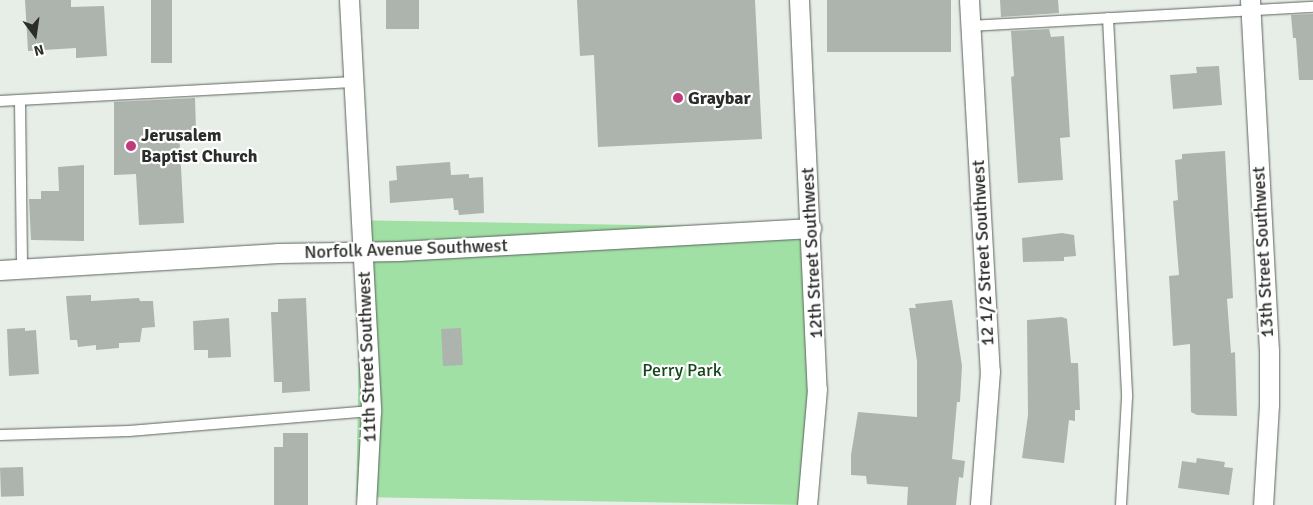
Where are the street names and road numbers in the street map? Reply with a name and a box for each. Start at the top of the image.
street label: 12 1/2 Street Southwest [967,159,999,347]
street label: 13th Street Southwest [1248,166,1278,338]
street label: 12th Street Southwest [797,167,827,339]
street label: Norfolk Avenue Southwest [304,235,508,263]
street label: 11th Street Southwest [353,271,381,443]

